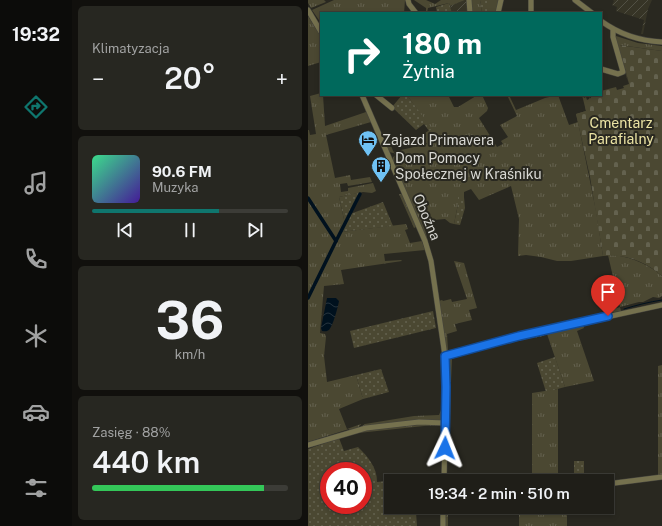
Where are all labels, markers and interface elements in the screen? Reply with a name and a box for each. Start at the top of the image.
text: 19:32 [12,24,60,45]
text: 180 m [402,27,482,60]
icon: right [336,28,388,80]
text: Klimatyzacja [92,41,169,56]
text: 20° [164,60,216,96]
text: Żytnia [402,61,455,82]
text: − [92,66,104,92]
text: + [276,66,288,92]
icon: directions [22,93,50,121]
park label: Cmentarz Parafialny [588,115,654,147]
hotel icon: Zajazd Primavera [357,129,379,157]
place label: Zajazd Primavera [382,132,494,148]
place label: Dom Pomocy Społecznej w Kraśniku [395,150,542,182]
building icon: Dom Pomocy Społecznej w Kraśniku [370,155,392,183]
text: 90.6 FM [152,163,212,180]
icon: music [22,169,50,197]
text: Muzyka [152,180,198,195]
street label: Oboźna [410,191,444,243]
icon: previous [114,219,136,241]
icon: pause [179,219,201,241]
icon: next [244,219,266,241]
icon: phone [22,245,50,273]
pin [591,275,625,316]
icon: arrive [597,281,619,303]
text: 36 [156,290,224,351]
icon: climate [22,322,50,350]
text: km/h [175,347,205,362]
icon: car [22,398,50,426]
text: Zasięg · 88% [92,425,170,440]
position arrow [424,427,466,469]
text: 440 km [92,444,200,480]
speed limit sign: 40 [320,462,372,514]
icon: filters [22,474,50,502]
text: 19:34 · 2 min · 510 m [428,485,570,502]

